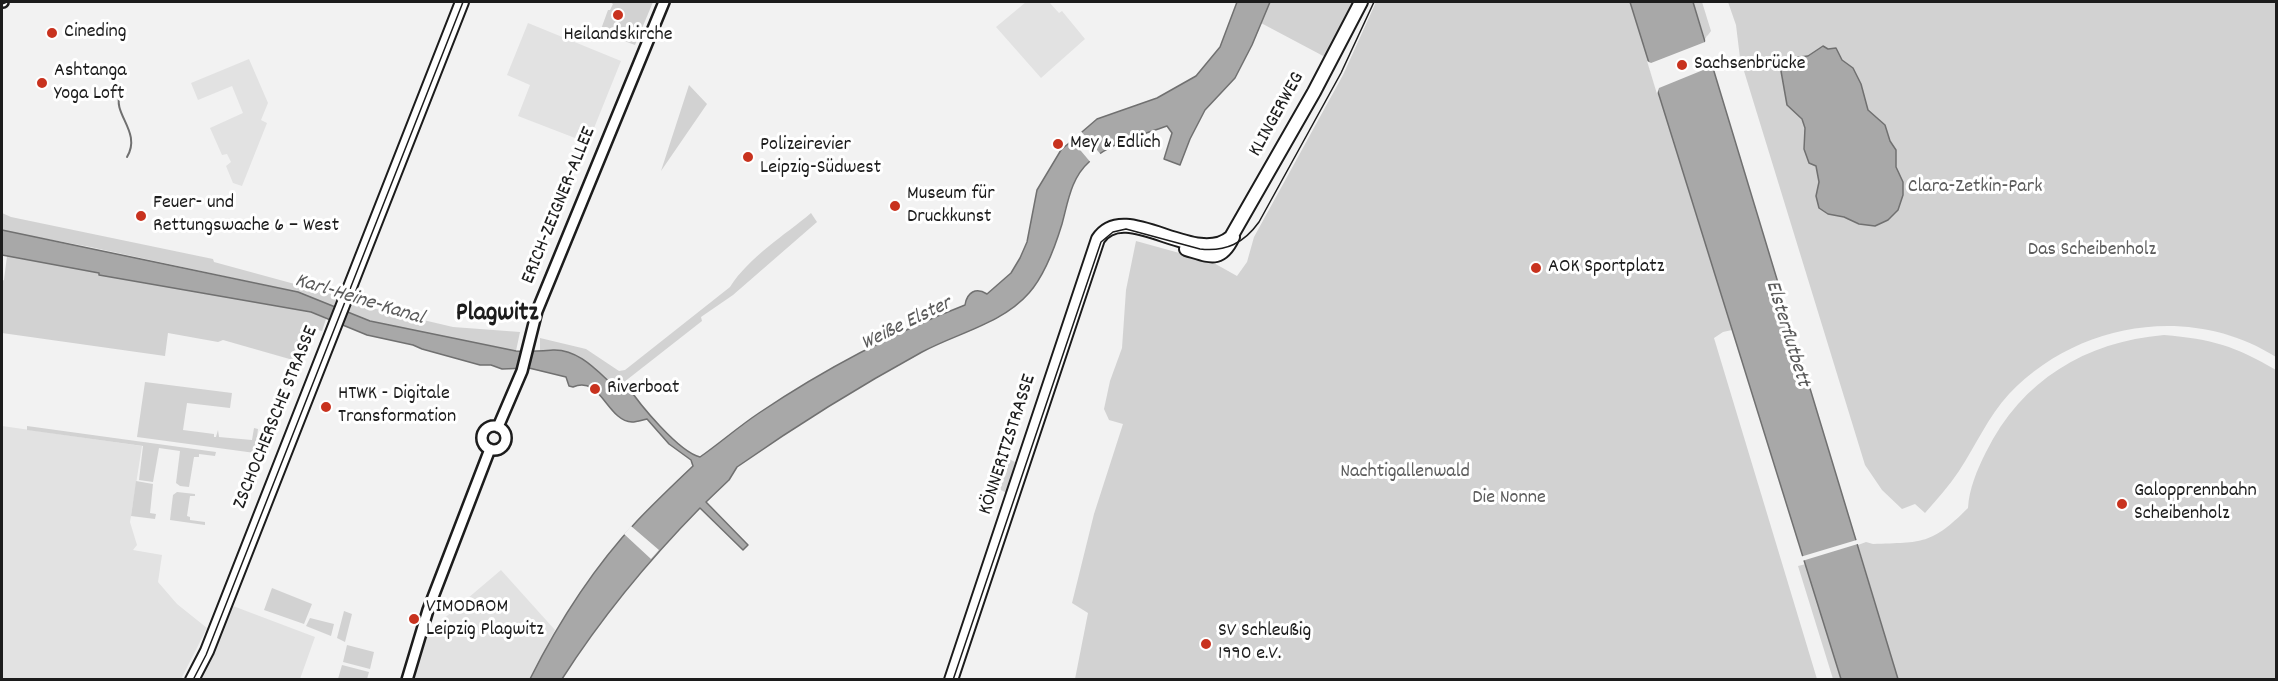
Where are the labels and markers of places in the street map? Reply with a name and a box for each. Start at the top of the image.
marker: Heilandskirche [611,8,625,22]
place label: Cineding [64,21,127,45]
place label: Heilandskirche [563,24,673,48]
marker: Cineding [45,26,59,40]
place label: Sachsenbrücke [1694,53,1806,77]
marker: Sachsenbrücke [1675,58,1689,72]
place label: Ashtanga Yoga Loft [54,60,127,107]
marker: Ashtanga Yoga Loft [35,76,49,90]
place label: Mey & Edlich [1070,132,1161,156]
place label: Polizeirevier Leipzig-Südwest [760,134,881,181]
marker: Mey & Edlich [1051,137,1065,151]
marker: Polizeirevier Leipzig-Südwest [741,150,755,164]
place label: Museum für Druckkunst [907,183,995,230]
place label: Feuer- und Rettungswache 6 – West [153,192,339,239]
marker: Museum für Druckkunst [888,199,902,213]
marker: Feuer- und Rettungswache 6 – West [134,209,148,223]
place label: AOK Sportplatz [1548,256,1664,280]
marker: AOK Sportplatz [1529,261,1543,275]
place label: Riverboat [607,377,679,401]
marker: Riverboat [588,382,602,396]
place label: HTWK - Digitale Transformation [338,383,456,430]
marker: HTWK - Digitale Transformation [319,400,333,414]
place label: Galopprennbahn Scheibenholz [2134,480,2257,527]
marker: Galopprennbahn Scheibenholz [2115,497,2129,511]
place label: VIMODROM Leipzig Plagwitz [426,596,544,643]
marker: VIMODROM Leipzig Plagwitz [407,612,421,626]
place label: SV Schleußig 1990 e.V. [1218,620,1311,667]
marker: SV Schleußig 1990 e.V. [1199,637,1213,651]

